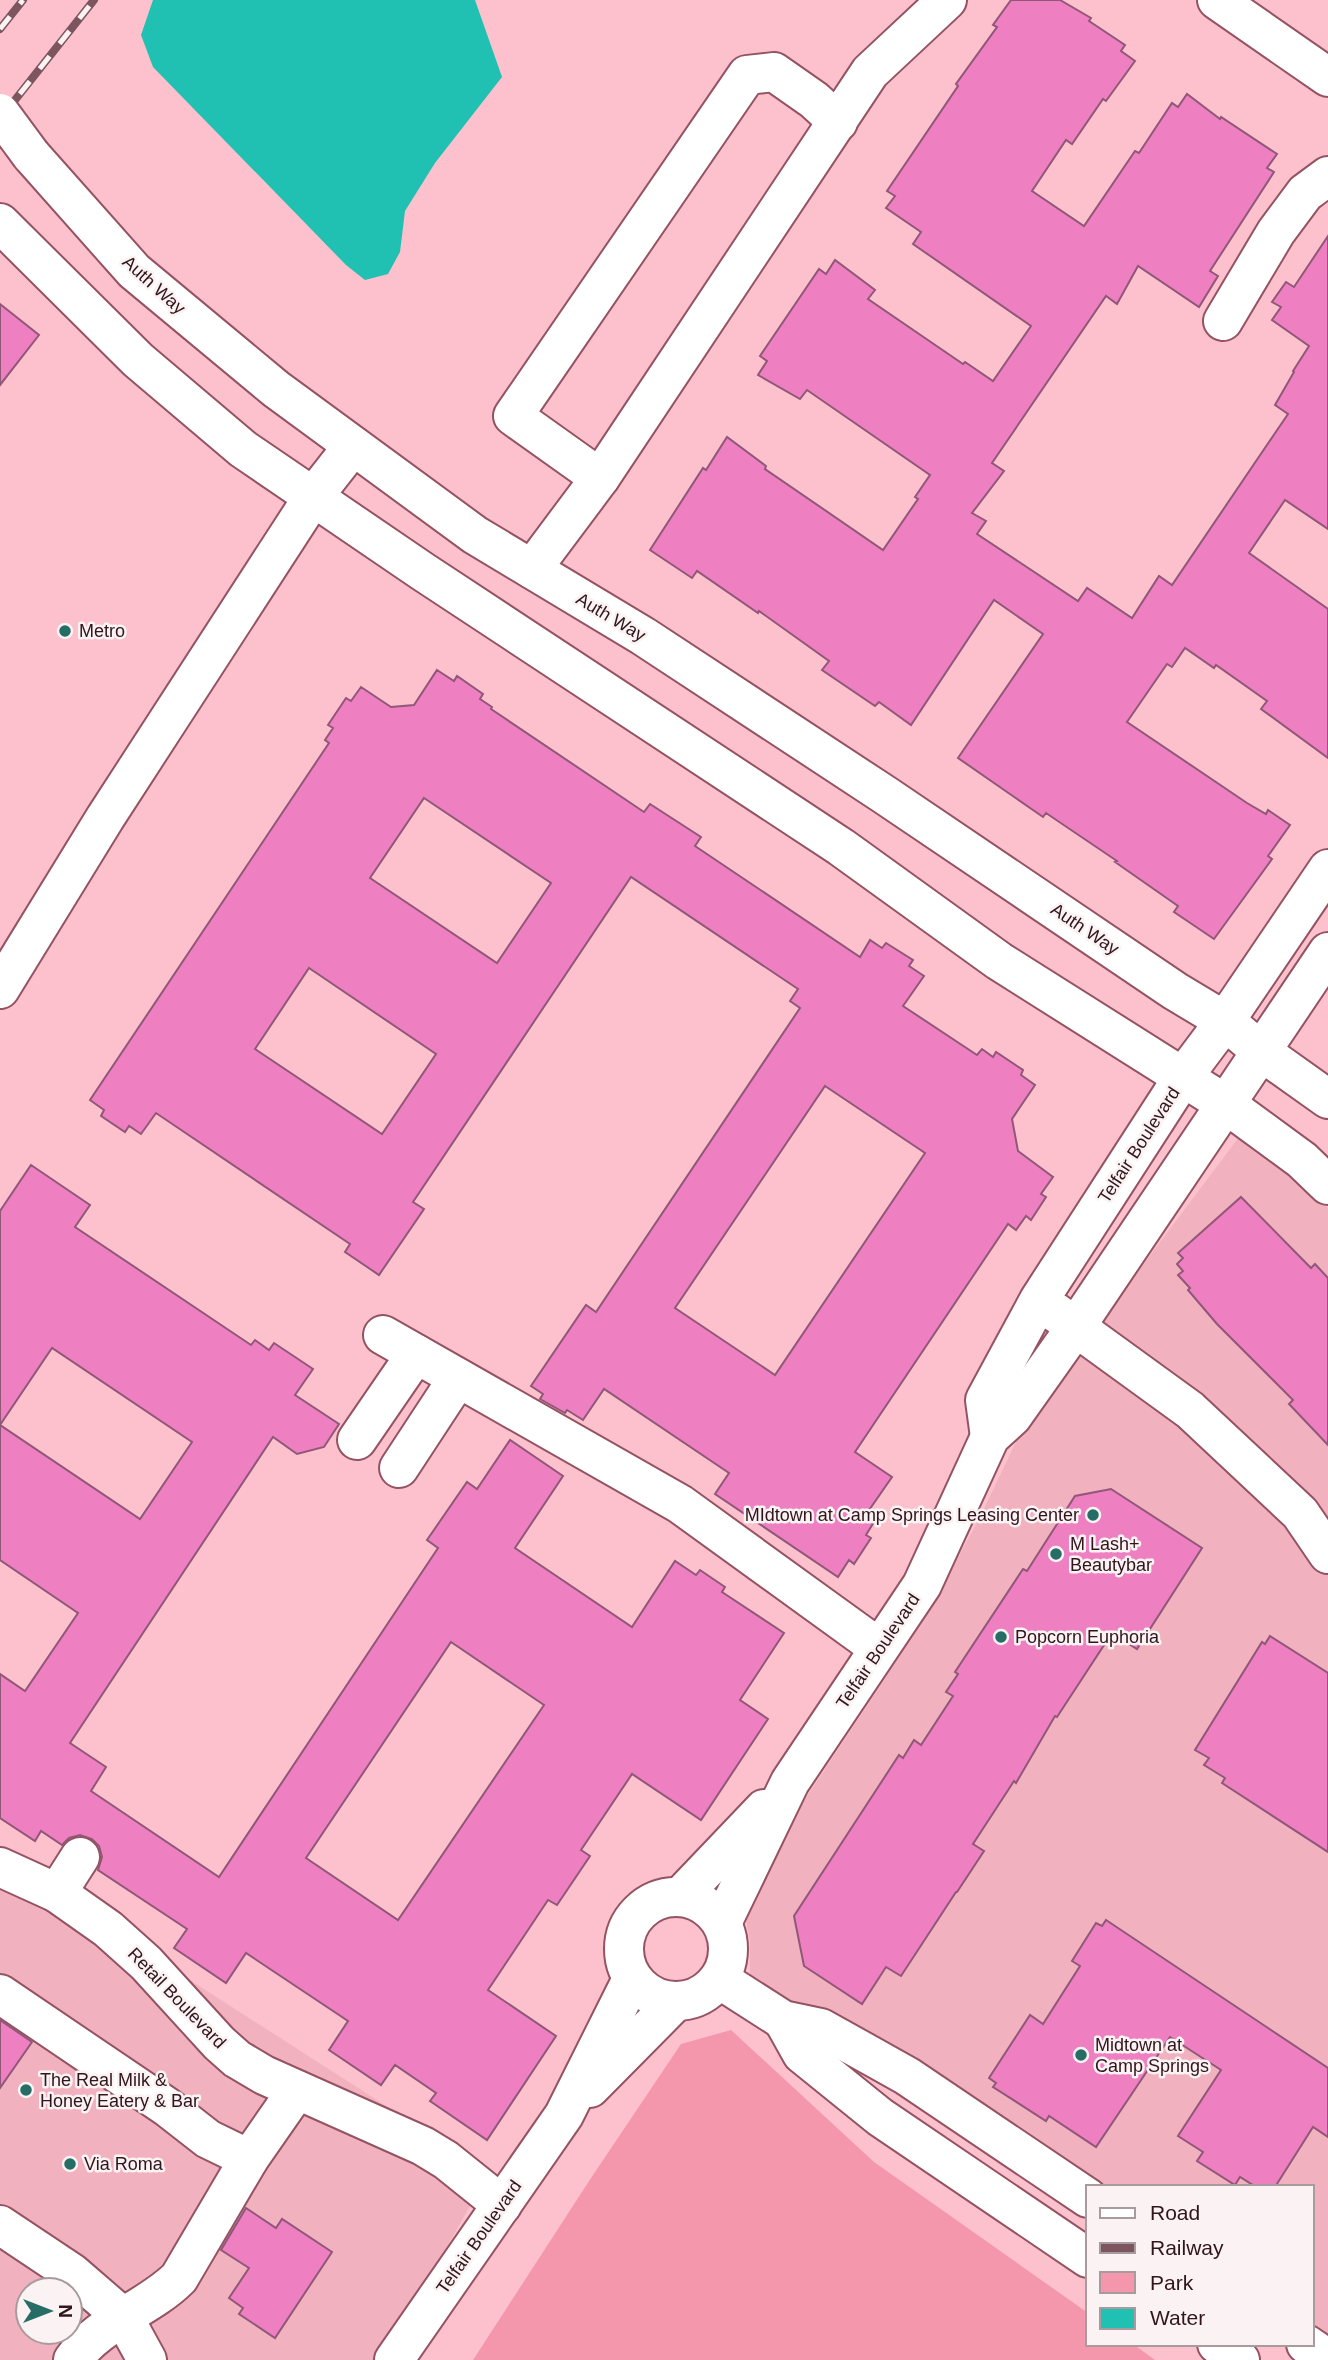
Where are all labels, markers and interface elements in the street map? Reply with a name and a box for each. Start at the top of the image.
street label: Auth Way [119,252,189,318]
street label: Auth Way [573,589,649,645]
place label: Metro [79,621,125,641]
marker: Metro [57,623,73,639]
street label: Auth Way [1047,899,1123,959]
street label: Telfair Boulevard [1094,1083,1184,1207]
place label: MIdtown at Camp Springs Leasing Center [745,1505,1079,1525]
marker: MIdtown at Camp Springs Leasing Center [1085,1507,1101,1523]
place label: M Lash+ Beautybar [1070,1534,1152,1575]
marker: M Lash+ Beautybar [1048,1546,1064,1562]
street label: Telfair Boulevard [832,1590,924,1712]
place label: Popcorn Euphoria [1015,1627,1160,1647]
marker: Popcorn Euphoria [993,1629,1009,1645]
street label: Retail Boulevard [124,1944,230,2052]
place label: Midtown at Camp Springs [1095,2035,1209,2076]
marker: Midtown at Camp Springs [1073,2047,1089,2063]
place label: The Real Milk & Honey Eatery & Bar [40,2070,199,2111]
marker: The Real Milk & Honey Eatery & Bar [18,2082,34,2098]
place label: Via Roma [84,2154,164,2174]
marker: Via Roma [62,2156,78,2172]
street label: Telfair Boulevard [432,2176,526,2298]
legend [1086,2185,1314,2346]
text: Road [1150,2201,1200,2224]
text: Railway [1150,2236,1224,2259]
text: Park [1150,2271,1194,2294]
north arrow [14,2276,84,2346]
text: N [55,2304,76,2318]
text: Water [1150,2306,1205,2329]

